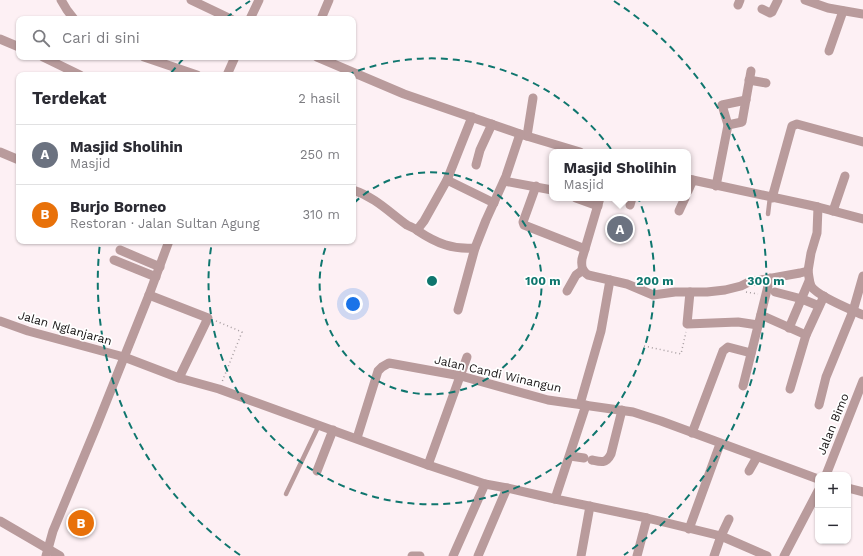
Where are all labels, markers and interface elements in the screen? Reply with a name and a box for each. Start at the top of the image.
search box [16,16,356,60]
icon: search [30,27,52,49]
text: Cari di sini [62,29,140,47]
text: Terdekat [32,88,107,108]
text: 2 hasil [298,91,340,106]
text: Masjid Sholihin [70,138,183,156]
text: A [41,147,49,162]
text: 250 m [300,147,340,162]
popup [549,149,691,201]
text: Masjid [70,156,110,171]
text: Masjid Sholihin [564,159,676,177]
text: Masjid [564,177,604,192]
text: Burjo Borneo [70,198,166,216]
text: B [41,207,49,222]
text: 310 m [302,207,340,222]
pin: A [607,214,633,244]
text: Restoran · Jalan Sultan Agung [70,216,260,231]
centre of rings [425,274,439,288]
text: 100 m [525,274,561,288]
text: 200 m [636,274,674,288]
text: 300 m [747,274,785,288]
your location [343,294,363,314]
street label: Jalan Nglanjaran [16,308,114,348]
street label: Jalan Candi Winangun [433,353,563,395]
street label: Jalan Bimo [814,391,852,457]
map controls [815,472,851,544]
button: + [815,472,851,508]
pin: B [68,508,94,538]
button: − [815,508,851,544]

